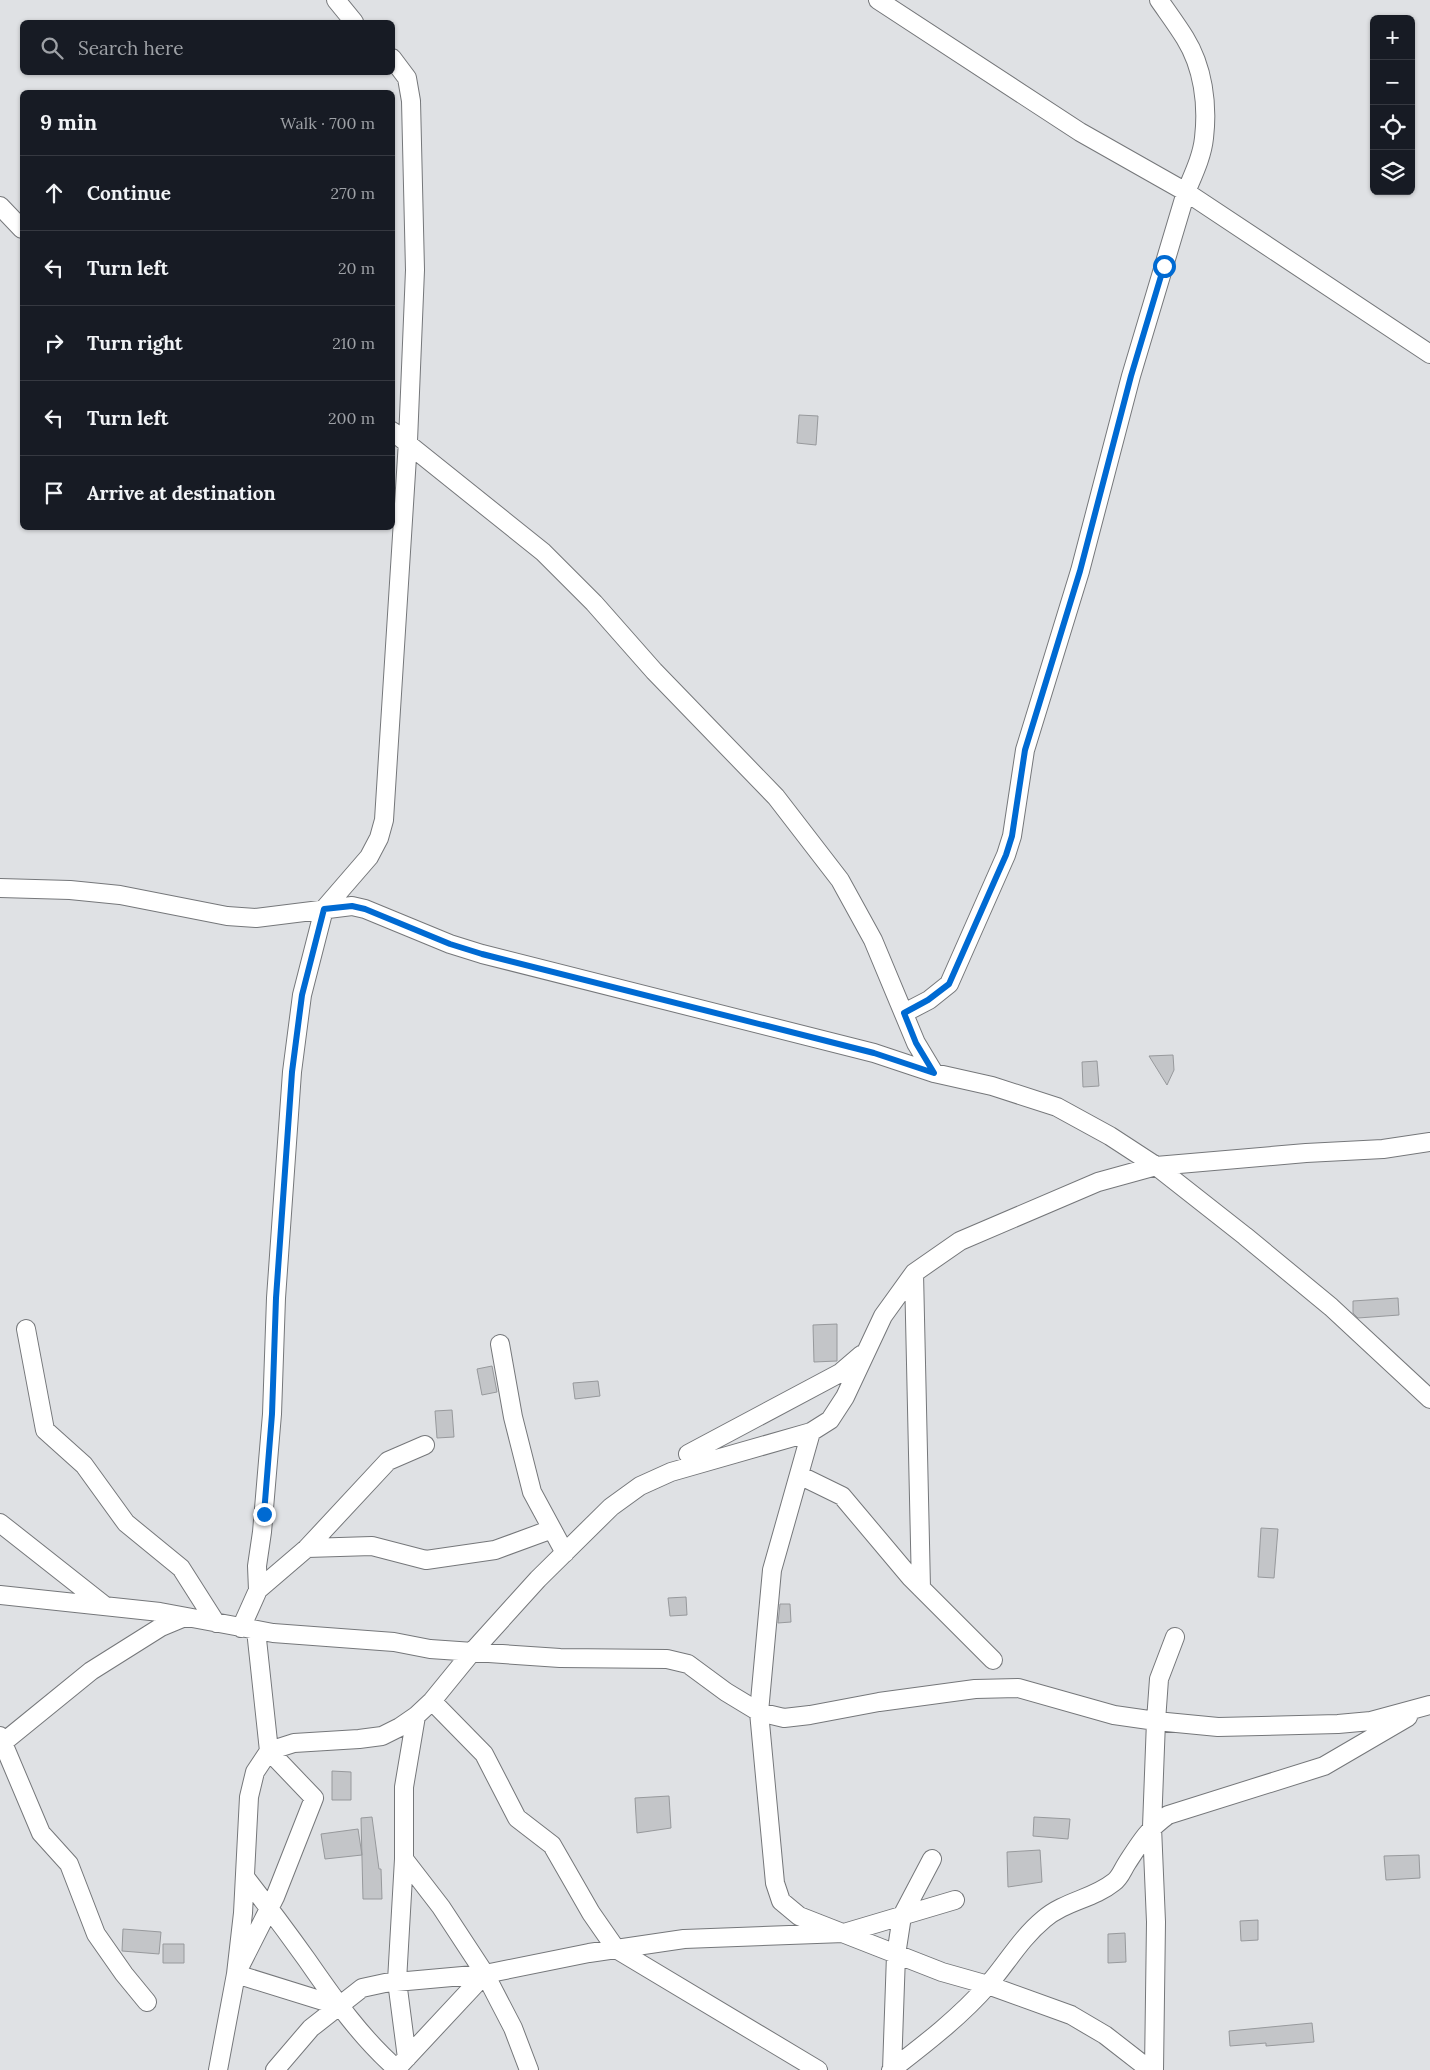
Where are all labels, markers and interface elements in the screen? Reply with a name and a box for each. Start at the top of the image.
map controls [1370,15,1415,195]
button: + [1370,15,1415,60]
search box [20,20,395,75]
icon: search [38,34,66,62]
text: Search here [78,36,184,60]
button: − [1370,60,1415,105]
button: locate [1370,105,1415,150]
text: 9 min [40,109,97,136]
text: Walk · 700 m [280,113,375,133]
button: layers [1370,150,1415,195]
icon: ahead [40,179,68,207]
text: Continue [87,181,171,205]
text: 270 m [331,183,375,203]
icon: left [40,254,68,282]
route start [1153,255,1176,278]
text: Turn left [87,256,168,280]
text: 20 m [338,258,375,278]
icon: right [40,329,68,357]
text: Turn right [87,331,183,355]
text: 210 m [332,333,375,353]
icon: left [40,404,68,432]
text: Turn left [87,406,168,430]
text: 200 m [328,408,375,428]
icon: arrive [40,479,68,507]
text: Arrive at destination [87,481,276,505]
route end [253,1503,276,1526]

